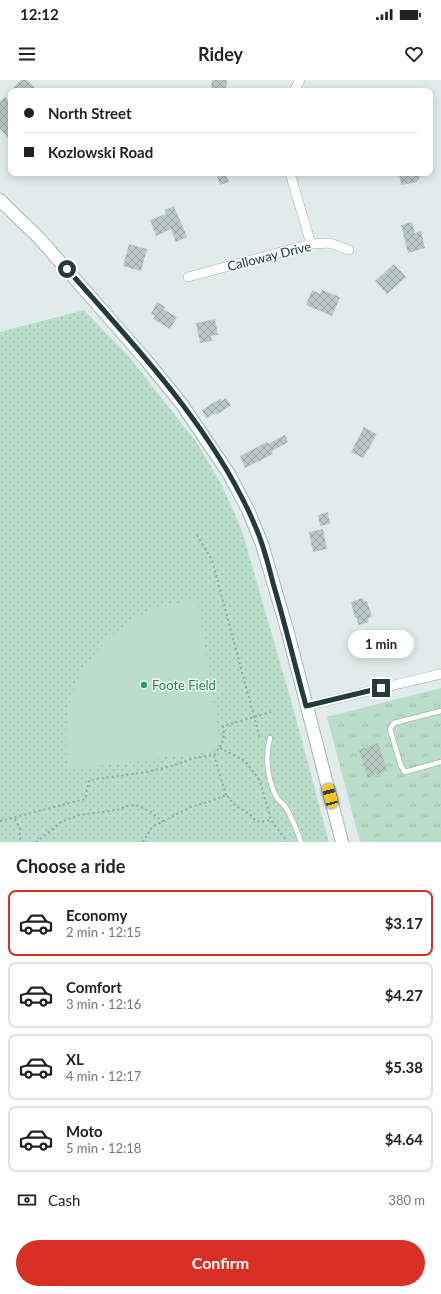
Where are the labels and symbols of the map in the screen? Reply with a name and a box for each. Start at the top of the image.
street label: Calloway Drive [225,238,313,274]
route start [58,260,76,278]
callout: 1 min [348,630,414,658]
place label: Foote Field [152,677,216,693]
route end [372,679,390,697]
marker: Foote Field [139,680,149,690]
car [321,783,339,809]

